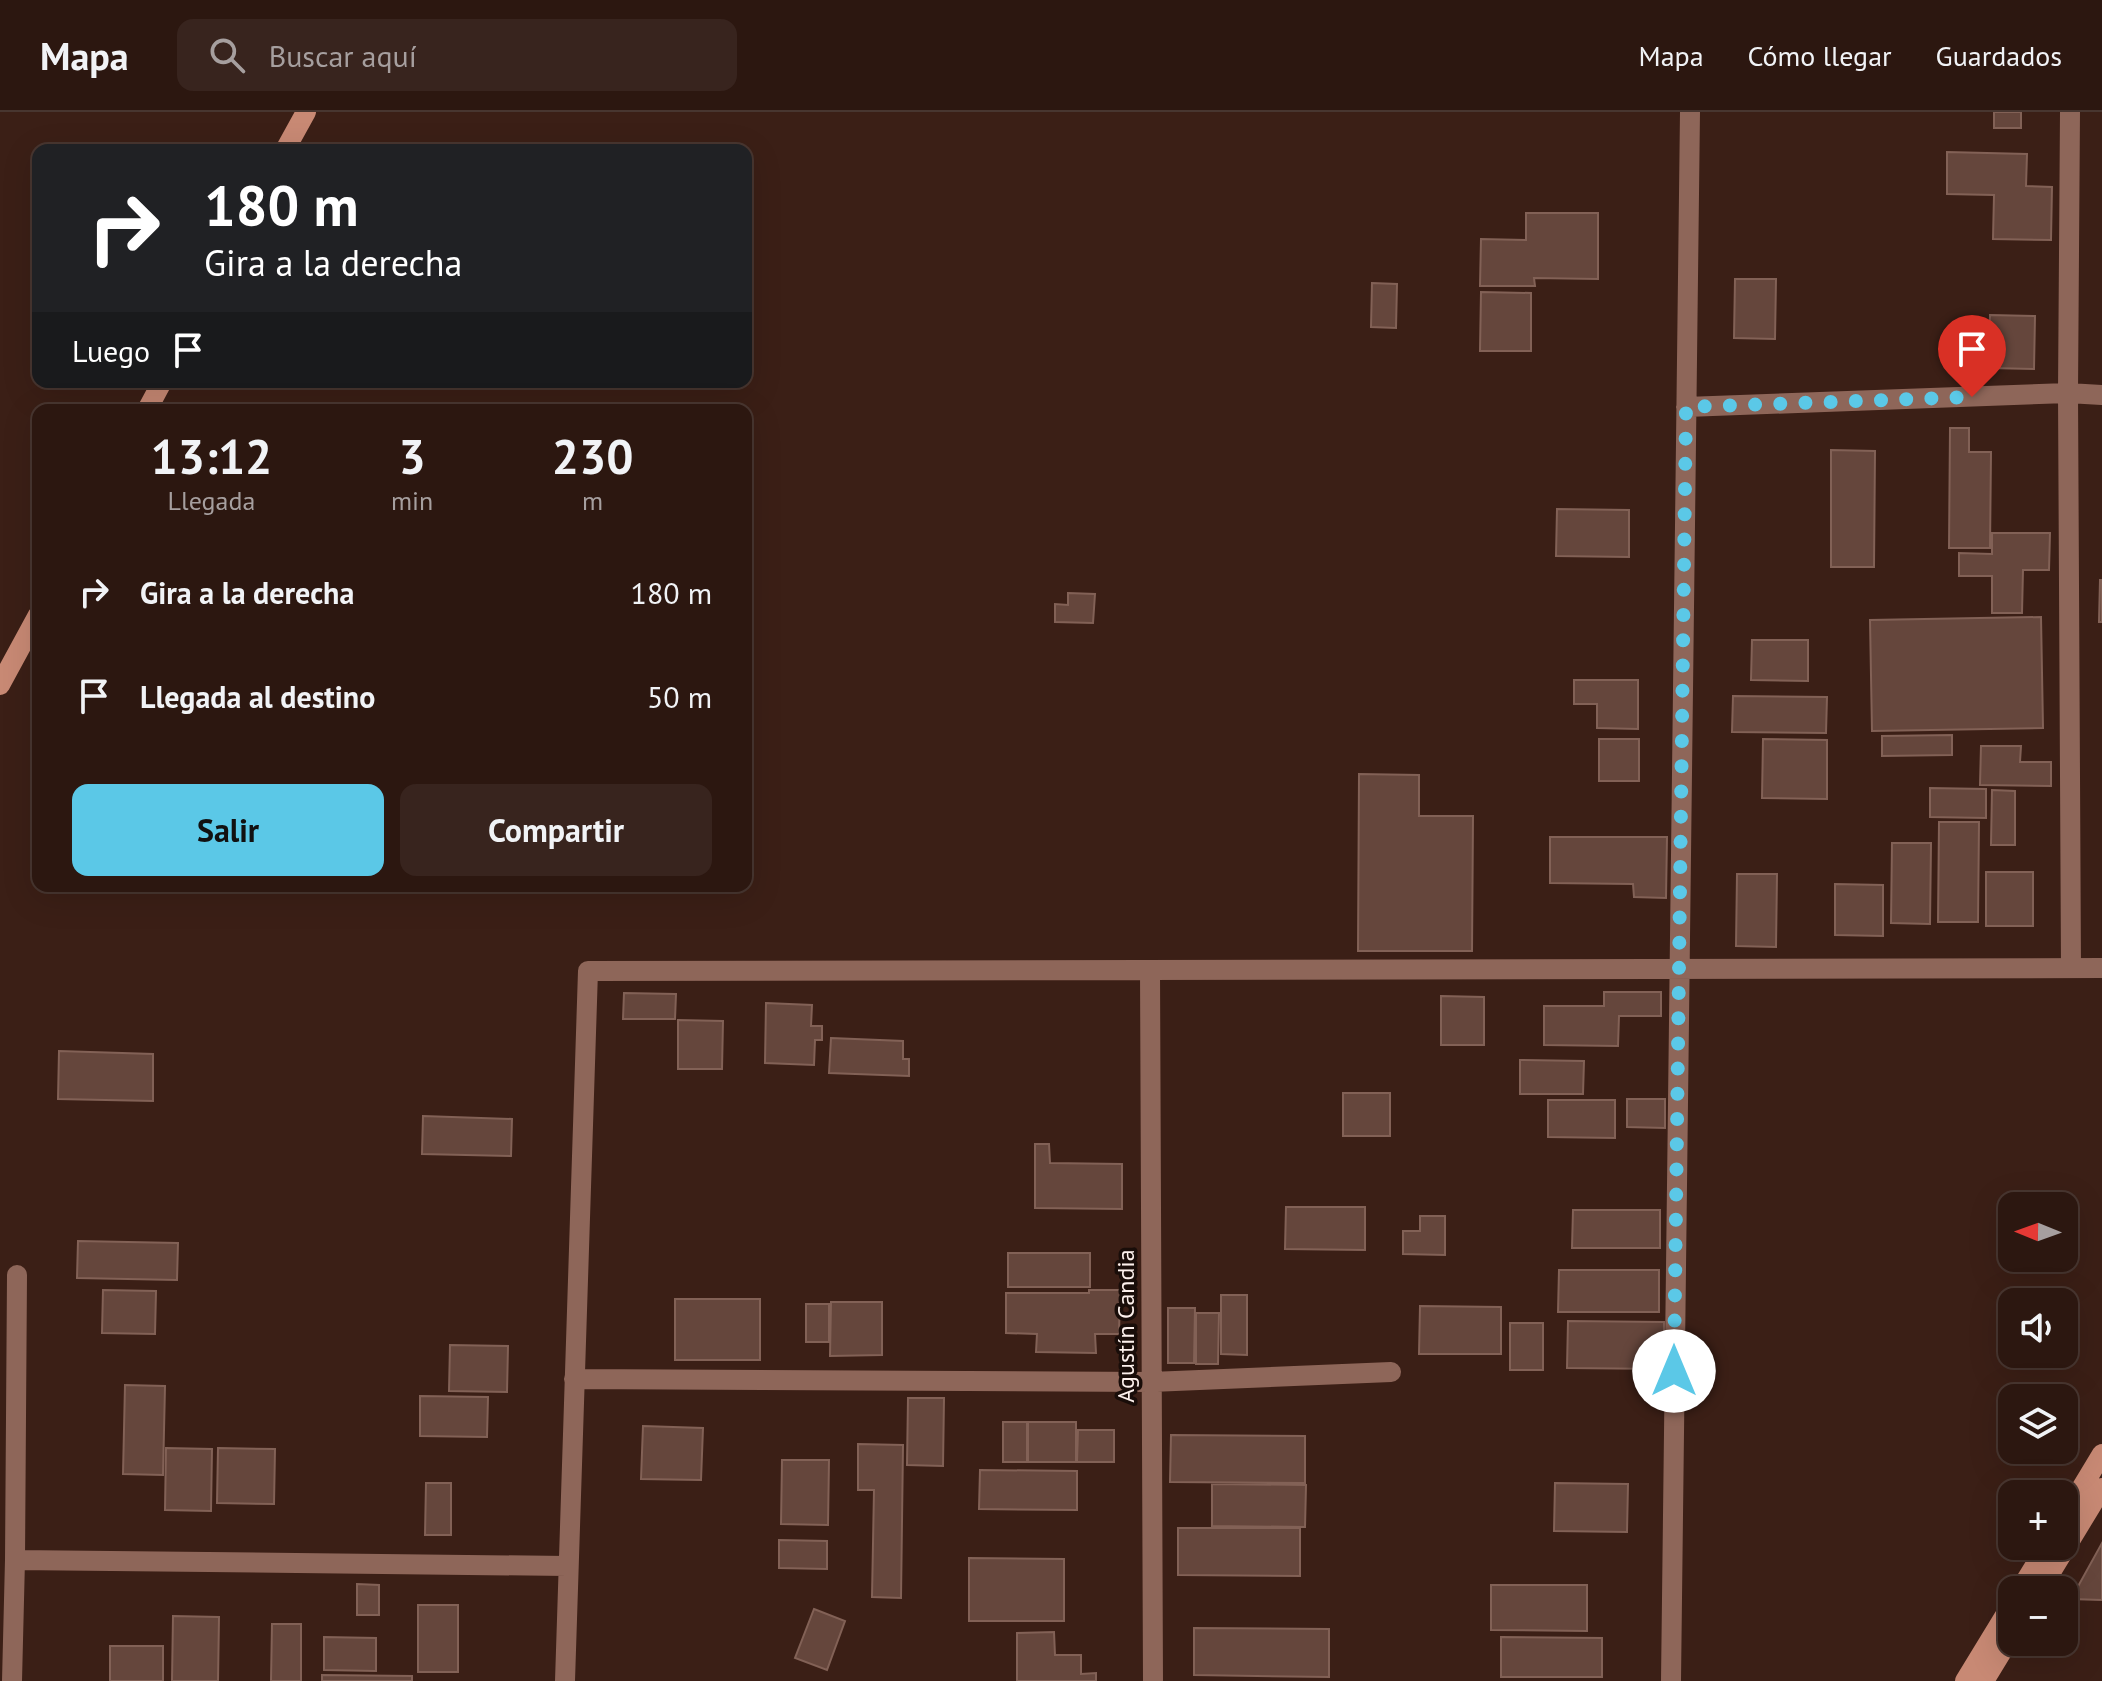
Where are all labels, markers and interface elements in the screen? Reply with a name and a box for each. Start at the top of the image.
search box [177,19,737,91]
text: Mapa [40,31,129,80]
icon: search [205,33,249,77]
text: Buscar aquí [269,36,417,75]
text: Mapa [1639,37,1704,74]
text: Cómo llegar [1748,37,1892,74]
text: Guardados [1936,37,2062,74]
text: 180 m [204,169,359,241]
icon: right [72,176,176,280]
text: Gira a la derecha [204,239,462,286]
pin [1938,315,2006,397]
icon: arrive [1950,327,1994,371]
icon: arrive [166,328,210,372]
text: Luego [72,331,150,370]
text: 13:12 [151,425,272,487]
text: 3 [398,425,426,487]
text: 230 [552,425,633,487]
text: Llegada [168,484,255,517]
text: min [391,484,433,517]
text: m [582,484,603,517]
icon: right [72,570,116,614]
text: Gira a la derecha [140,573,354,612]
text: 180 m [631,573,712,612]
icon: arrive [72,674,116,718]
text: Llegada al destino [140,677,375,716]
text: 50 m [647,677,712,716]
button: Salir [72,784,384,876]
button: Compartir [400,784,712,876]
north arrow [1998,1192,2078,1272]
map controls [1998,1192,2078,1656]
street label: Agustín Candia [1110,1249,1141,1403]
button: sound [1998,1288,2078,1368]
position arrow [1632,1329,1716,1413]
button: layers [1998,1384,2078,1464]
button: + [1998,1480,2078,1560]
button: − [1998,1576,2078,1656]

